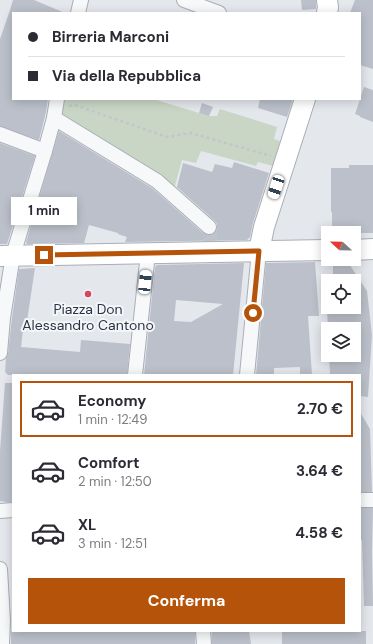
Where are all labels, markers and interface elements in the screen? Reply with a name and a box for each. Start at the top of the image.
text: Birreria Marconi [52,27,169,47]
text: Via della Repubblica [52,66,201,86]
car [267,174,285,200]
callout: 1 min [11,197,77,225]
text: 1 min [28,202,60,219]
north arrow [321,226,361,266]
map controls [321,226,361,362]
route end [35,246,53,264]
car [138,269,152,295]
button: locate [321,274,361,314]
marker: Piazza Don Alessandro Cantono [83,289,93,299]
place label: Piazza Don Alessandro Cantono [22,300,154,334]
route start [244,304,262,322]
button: layers [321,322,361,362]
icon: car [30,391,66,427]
text: Economy [78,391,146,411]
text: 2.70 € [297,399,343,419]
text: 1 min · 12:49 [78,411,147,428]
icon: car [30,453,66,489]
text: Comfort [78,453,139,473]
text: 3.64 € [296,461,343,481]
text: 2 min · 12:50 [78,473,152,490]
icon: car [30,515,66,551]
text: XL [78,515,96,535]
text: 4.58 € [295,523,343,543]
text: 3 min · 12:51 [78,535,147,552]
button: Conferma [28,578,345,624]

